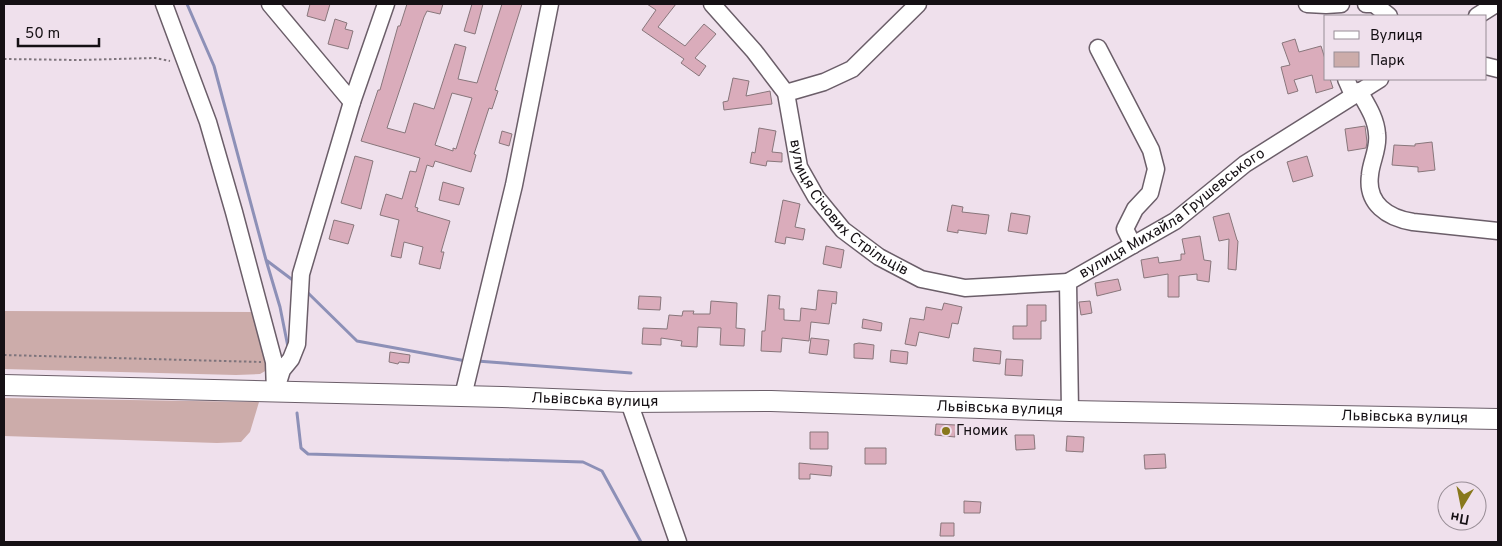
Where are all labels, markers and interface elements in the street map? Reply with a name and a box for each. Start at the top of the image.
scale bar [18,15,99,47]
legend [1324,15,1487,80]
text: 50 m [25,25,60,44]
text: Вулиця [1370,27,1423,46]
text: Парк [1370,52,1405,71]
street label: вулиця Січових Стрільців [785,138,912,280]
street label: вулиця Михайла Грушевського [1076,144,1269,283]
street label: Львівська вулиця [531,389,658,412]
street label: Львівська вулиця [936,397,1063,420]
street label: Львівська вулиця [1341,407,1468,428]
place label: Гномик [956,422,1008,441]
marker: Гномик [940,425,952,437]
north arrow [1437,481,1487,531]
text: Пн [1449,507,1471,527]

